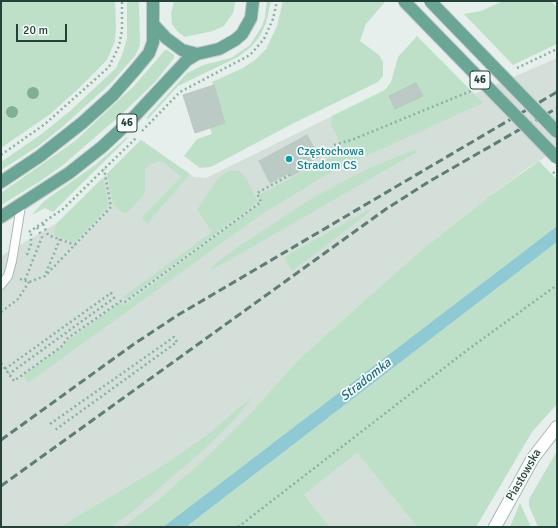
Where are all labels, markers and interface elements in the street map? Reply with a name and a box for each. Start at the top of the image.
scale bar [18,16,69,42]
text: 20 m [23,23,48,38]
road number: 46 [470,71,490,89]
road number: 46 [117,114,137,132]
place label: Częstochowa Stradom CS [297,145,364,173]
marker: Częstochowa Stradom CS [284,154,294,164]
water label: Stradomka [338,355,394,405]
street label: Piastowska [503,446,545,504]

